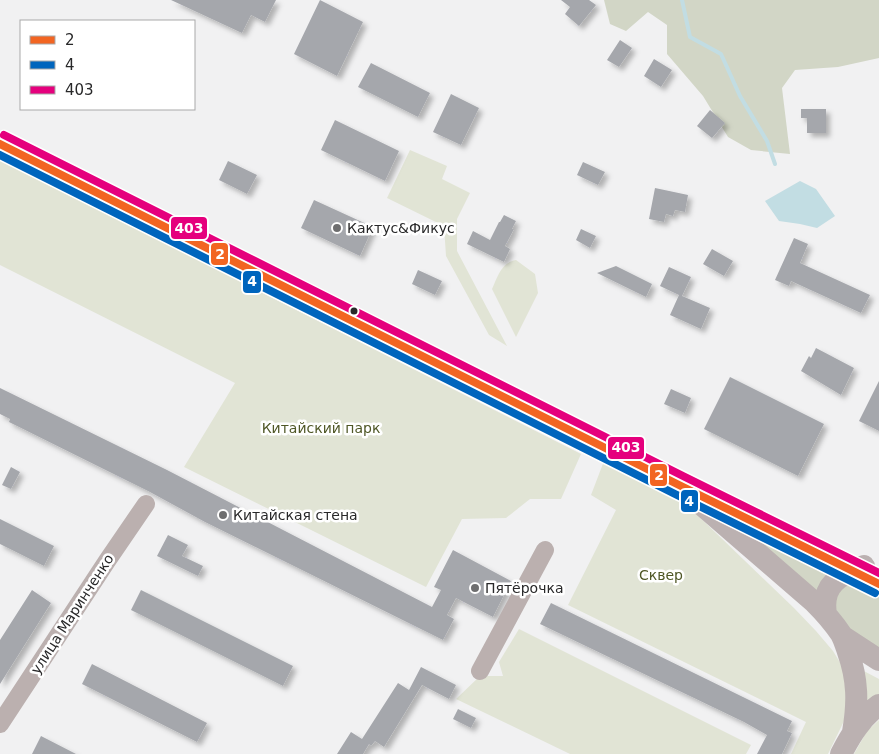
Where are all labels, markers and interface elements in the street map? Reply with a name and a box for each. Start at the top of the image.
legend [20,20,195,110]
text: 2 [65,31,75,49]
text: 4 [65,56,75,74]
text: 403 [65,81,94,99]
line badge: 403 [170,216,208,240]
text: 403 [174,220,204,236]
place label: Кактус&Фикус [347,220,455,236]
marker: Кактус&Фикус [331,222,343,234]
line badge: 2 [210,242,229,266]
text: 2 [215,246,225,262]
line badge: 4 [242,270,262,294]
text: 4 [247,273,257,289]
unlabelled marker [349,306,359,316]
park label: Китайский парк [262,420,380,436]
line badge: 403 [607,436,645,460]
text: 403 [611,439,641,455]
line badge: 2 [649,463,668,487]
text: 2 [654,467,664,483]
line badge: 4 [680,489,699,513]
text: 4 [684,493,694,509]
place label: Китайская стена [233,507,358,523]
marker: Китайская стена [217,509,229,521]
street label: улица Маринченко [27,551,117,677]
park label: Сквер [639,567,683,583]
place label: Пятёрочка [485,580,563,596]
marker: Пятёрочка [469,582,481,594]

